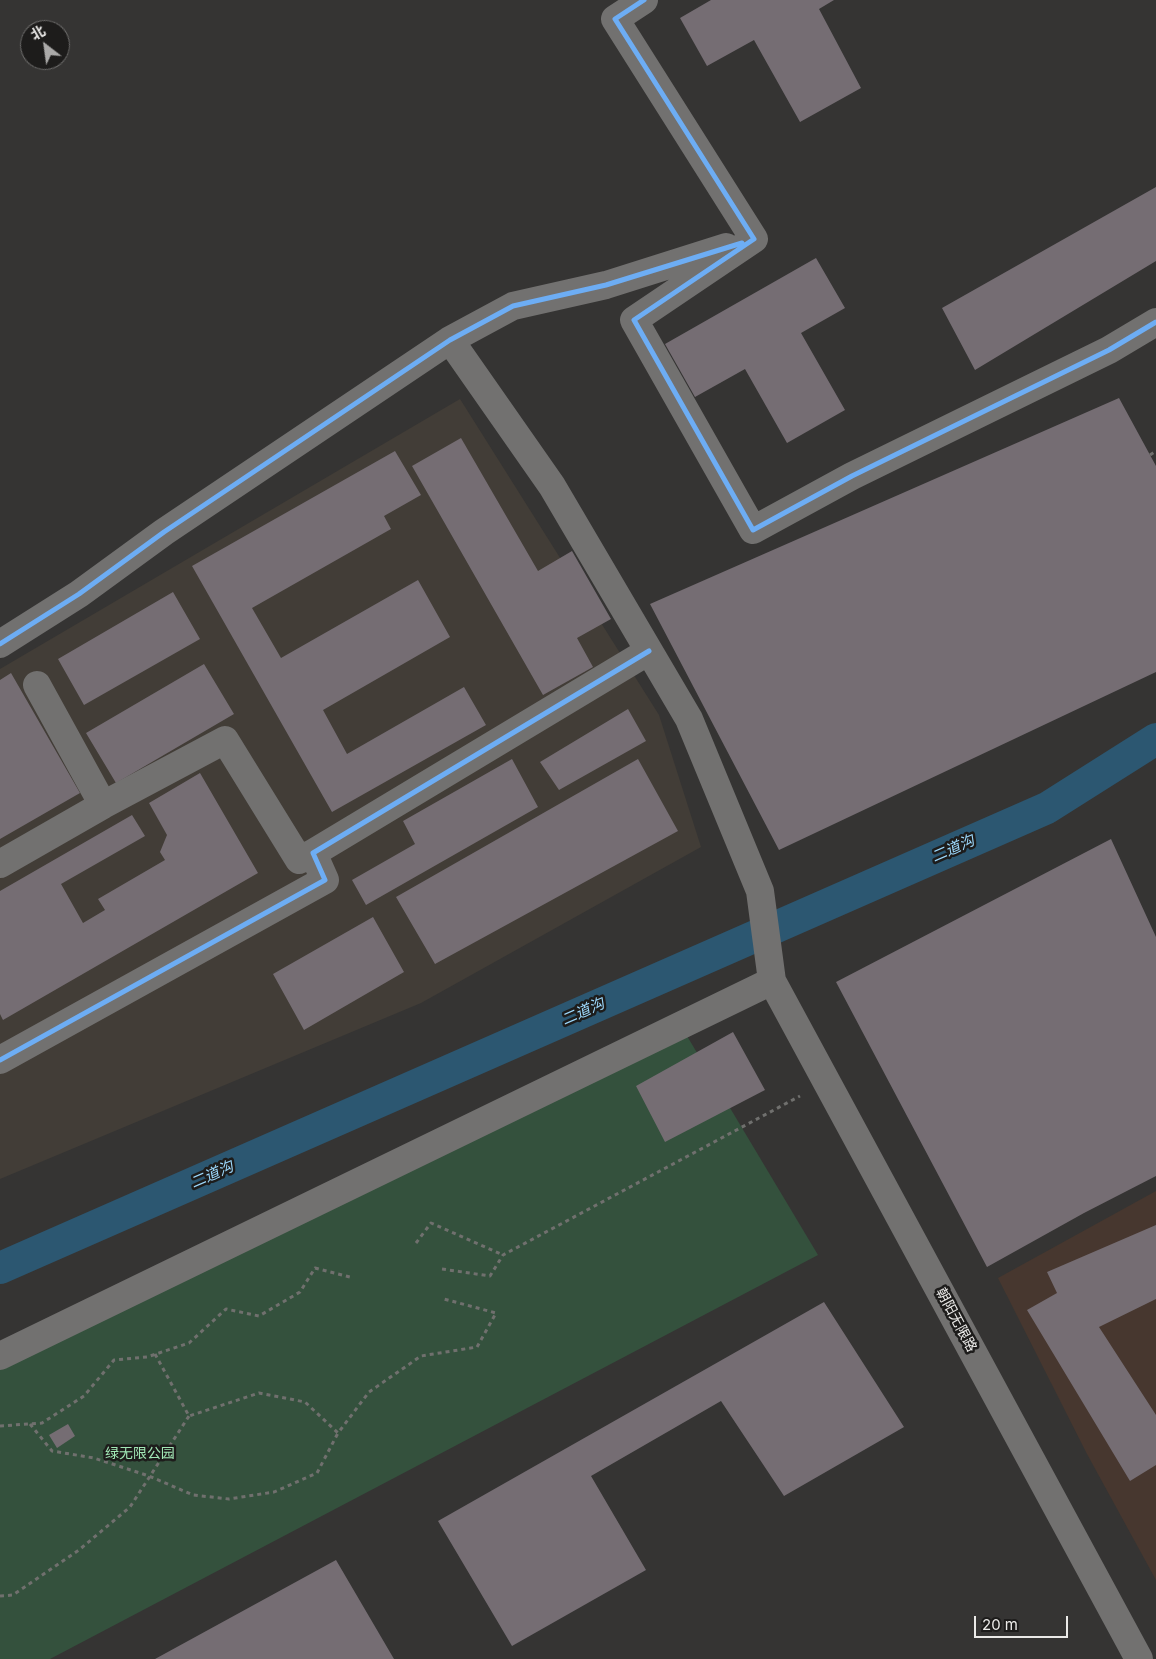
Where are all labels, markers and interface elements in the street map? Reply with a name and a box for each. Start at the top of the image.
north arrow [20,20,70,70]
text: 北 [27,22,48,43]
water label: 二道沟 [929,832,977,866]
water label: 二道沟 [559,995,607,1029]
water label: 二道沟 [188,1158,236,1192]
street label: 朝阳无限路 [932,1285,980,1355]
park label: 绿无限公园 [105,1446,175,1462]
scale bar [976,1606,1070,1638]
text: 20 m [982,1615,1018,1634]

